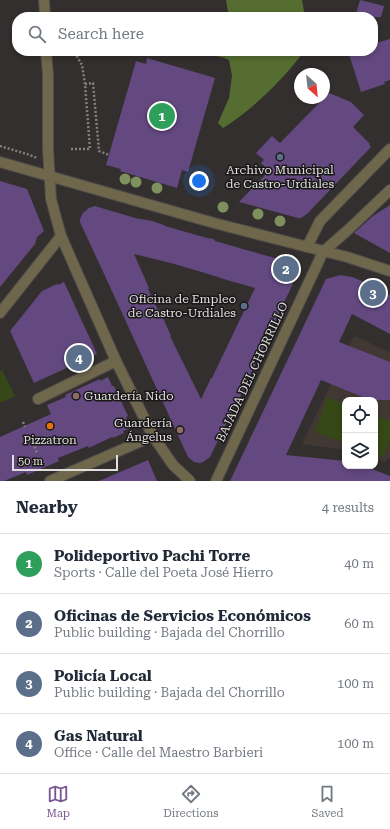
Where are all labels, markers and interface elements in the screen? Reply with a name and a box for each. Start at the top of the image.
search box [12,12,378,56]
icon: search [26,23,48,45]
text: Search here [58,25,144,43]
north arrow [294,68,330,104]
pin: 1 [149,101,175,131]
marker: Archivo Municipal de Castro-Urdiales [275,152,285,162]
place label: Archivo Municipal de Castro-Urdiales [226,163,334,191]
your location [189,171,209,191]
pin: 2 [273,254,299,284]
pin: 3 [360,278,386,308]
place label: Oficina de Empleo de Castro-Urdiales [128,292,236,320]
street label: BAJADA DEL CHORRILLO [213,300,291,444]
marker: Oficina de Empleo de Castro-Urdiales [239,301,249,311]
pin: 4 [66,343,92,373]
place label: Guardería Nido [84,389,174,403]
marker: Guardería Nido [71,391,81,401]
map controls [342,397,378,469]
button: locate [342,397,378,433]
place label: Guardería Ángelus [114,416,172,444]
marker: Pizzatron [45,421,55,431]
marker: Guardería Ángelus [175,425,185,435]
place label: Pizzatron [23,433,77,447]
button: layers [342,433,378,469]
scale bar [12,453,118,472]
text: 50 m [18,455,43,468]
text: Nearby [16,497,78,517]
text: 4 results [322,500,374,515]
text: Polideportivo Pachi Torre [54,547,250,565]
text: 1 [25,556,33,571]
text: 40 m [344,556,374,571]
text: Sports · Calle del Poeta José Hierro [54,565,273,580]
text: Oficinas de Servicios Económicos [54,607,311,625]
text: 2 [25,616,33,631]
text: 60 m [344,616,374,631]
text: Public building · Bajada del Chorrillo [54,625,285,640]
text: Policía Local [54,667,152,685]
text: 3 [25,676,33,691]
text: 100 m [337,676,374,691]
text: Public building · Bajada del Chorrillo [54,685,285,700]
text: Gas Natural [54,727,143,745]
text: 4 [25,736,33,751]
text: 100 m [337,736,374,751]
text: Office · Calle del Maestro Barbieri [54,745,263,760]
tab: Map [47,783,70,820]
tab: Directions [163,783,218,820]
tab: Saved [312,783,343,820]

